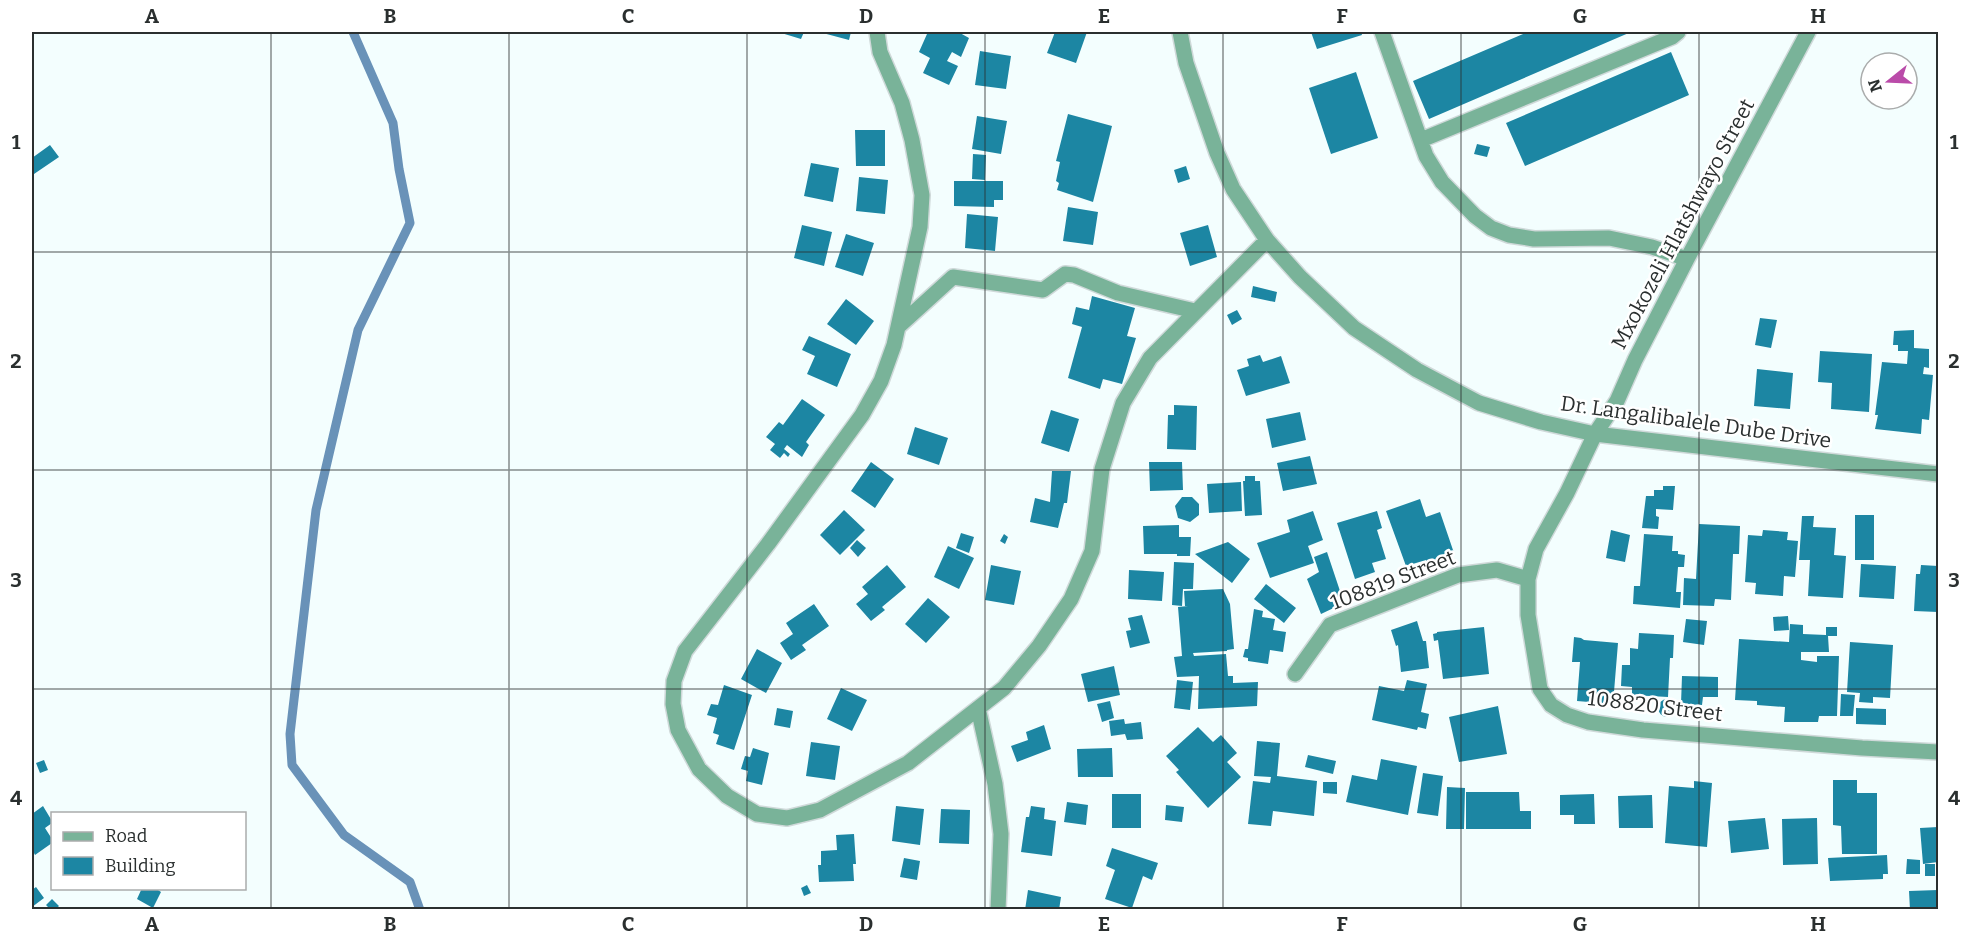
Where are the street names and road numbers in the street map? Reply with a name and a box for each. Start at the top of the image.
street label: Mxokozeli Hlatshwayo Street [1606,94,1760,354]
street label: Dr. Langalibalele Dube Drive [1559,390,1833,454]
street label: 108819 Street [1327,544,1459,616]
street label: 108820 Street [1586,685,1724,727]

